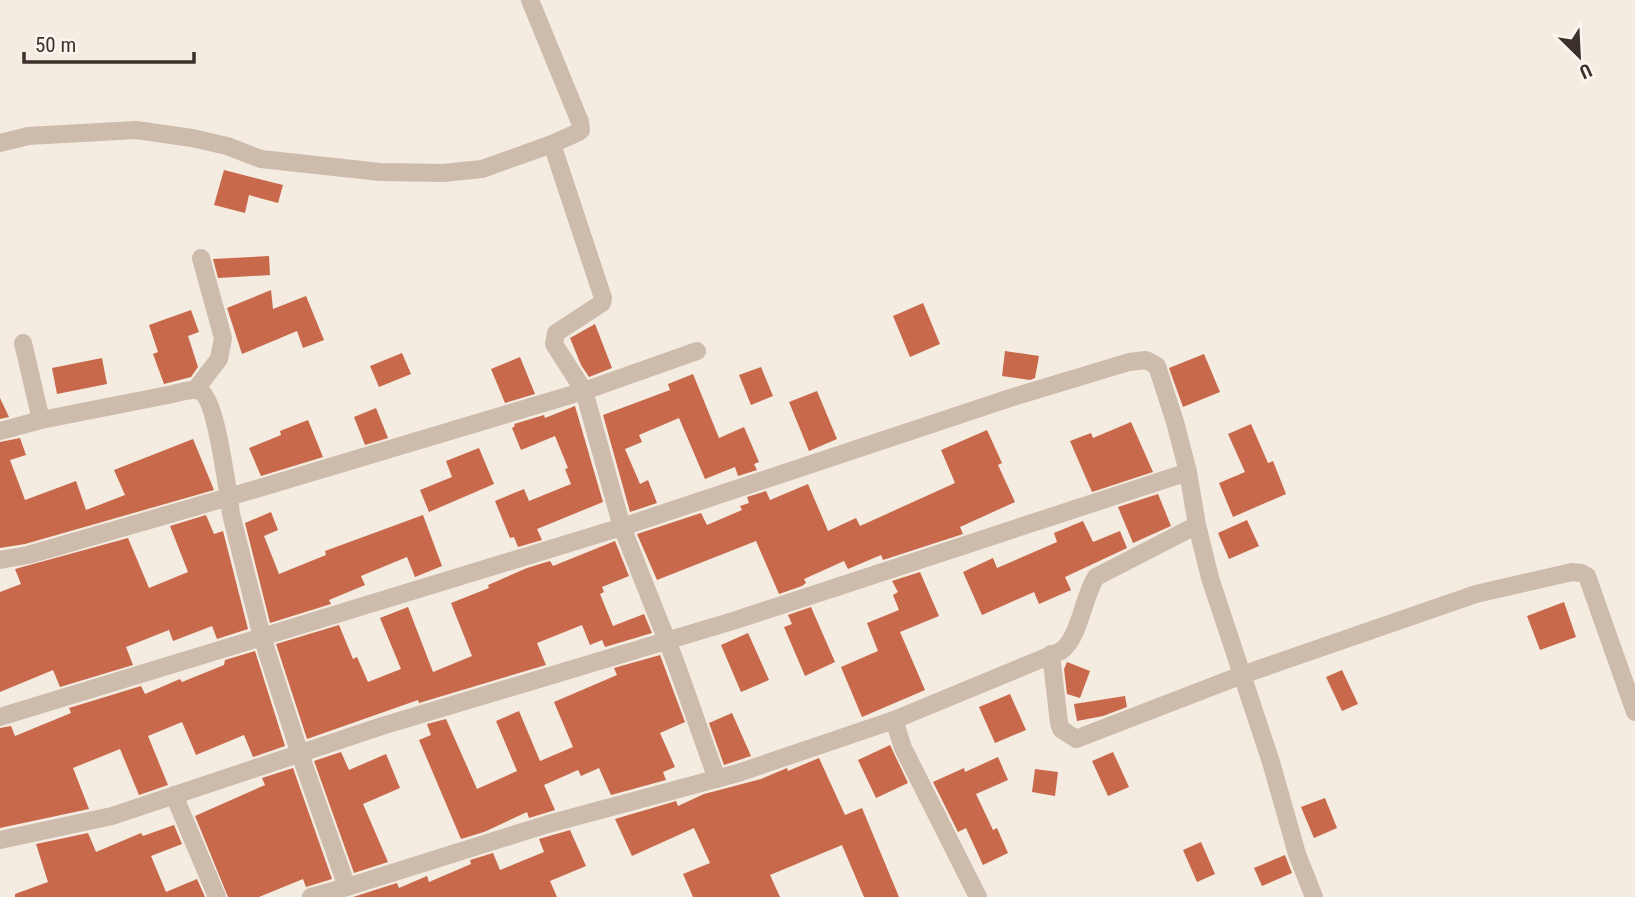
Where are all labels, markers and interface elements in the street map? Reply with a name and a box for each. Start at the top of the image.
scale bar [24,21,194,65]
north arrow [1544,21,1614,91]
text: 50 m [35,33,76,57]
text: U [1576,58,1595,84]

